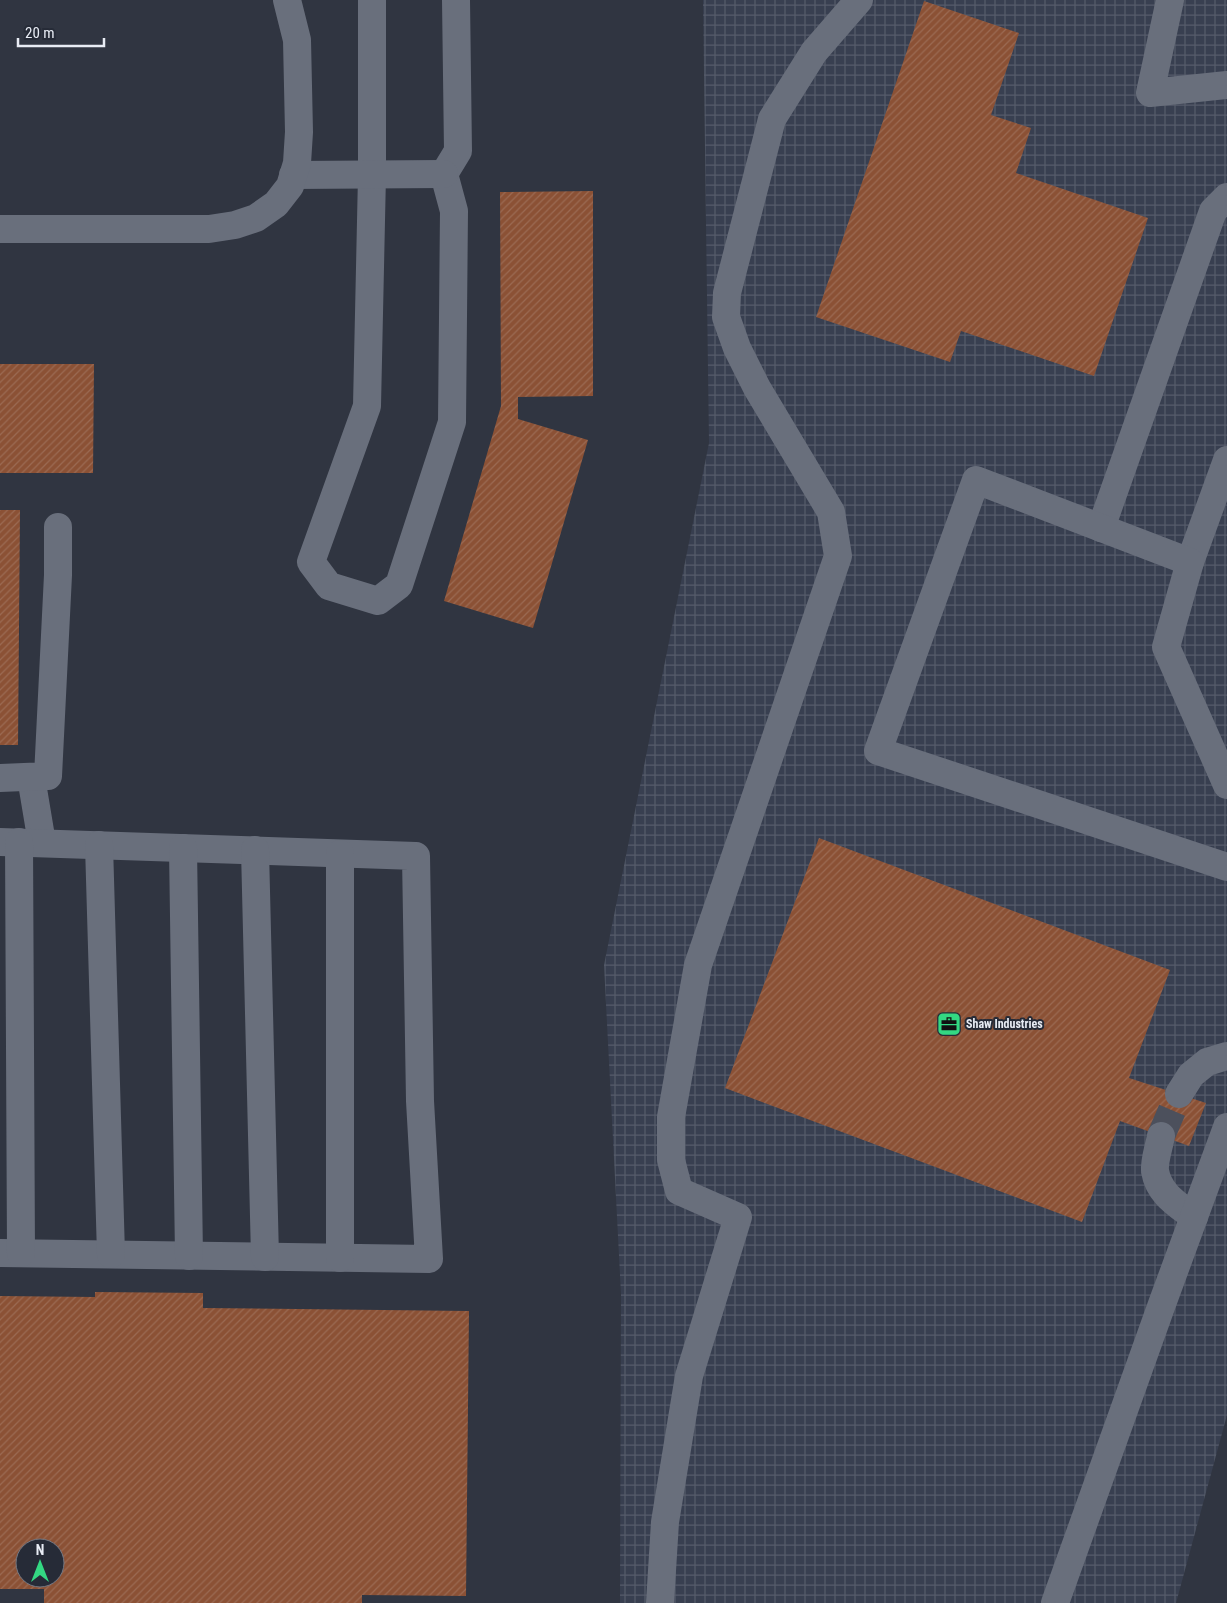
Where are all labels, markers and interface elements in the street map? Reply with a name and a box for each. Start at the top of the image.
scale bar [18,15,104,47]
text: 20 m [25,24,55,42]
office icon: Shaw Industries [936,1011,962,1037]
place label: Shaw Industries [966,1017,1043,1031]
north arrow [15,1538,65,1588]
text: N [36,1542,44,1558]

